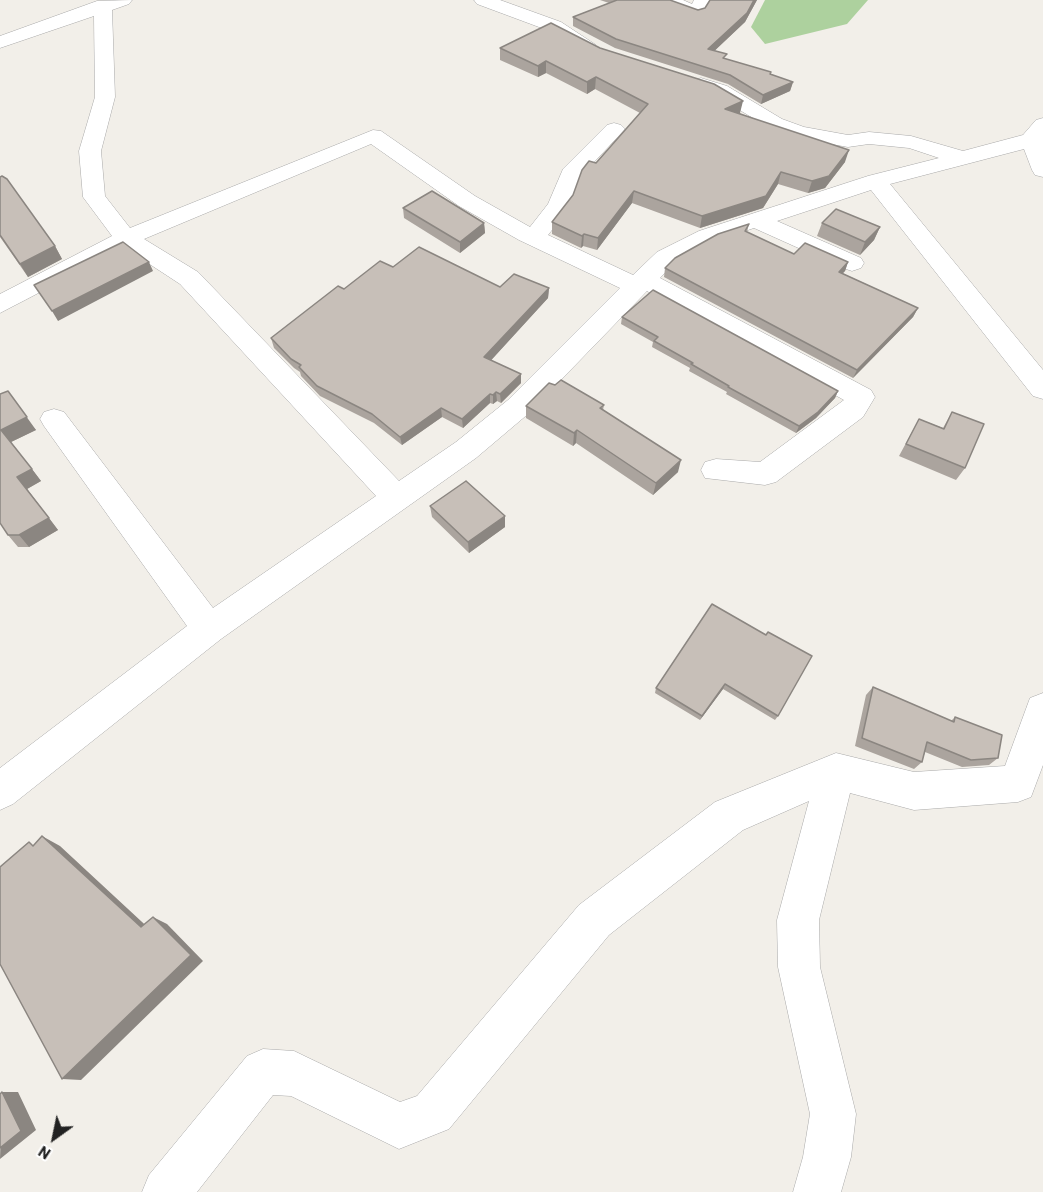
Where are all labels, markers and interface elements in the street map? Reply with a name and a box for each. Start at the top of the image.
north arrow [24,1108,84,1168]
text: N [34,1143,54,1164]

